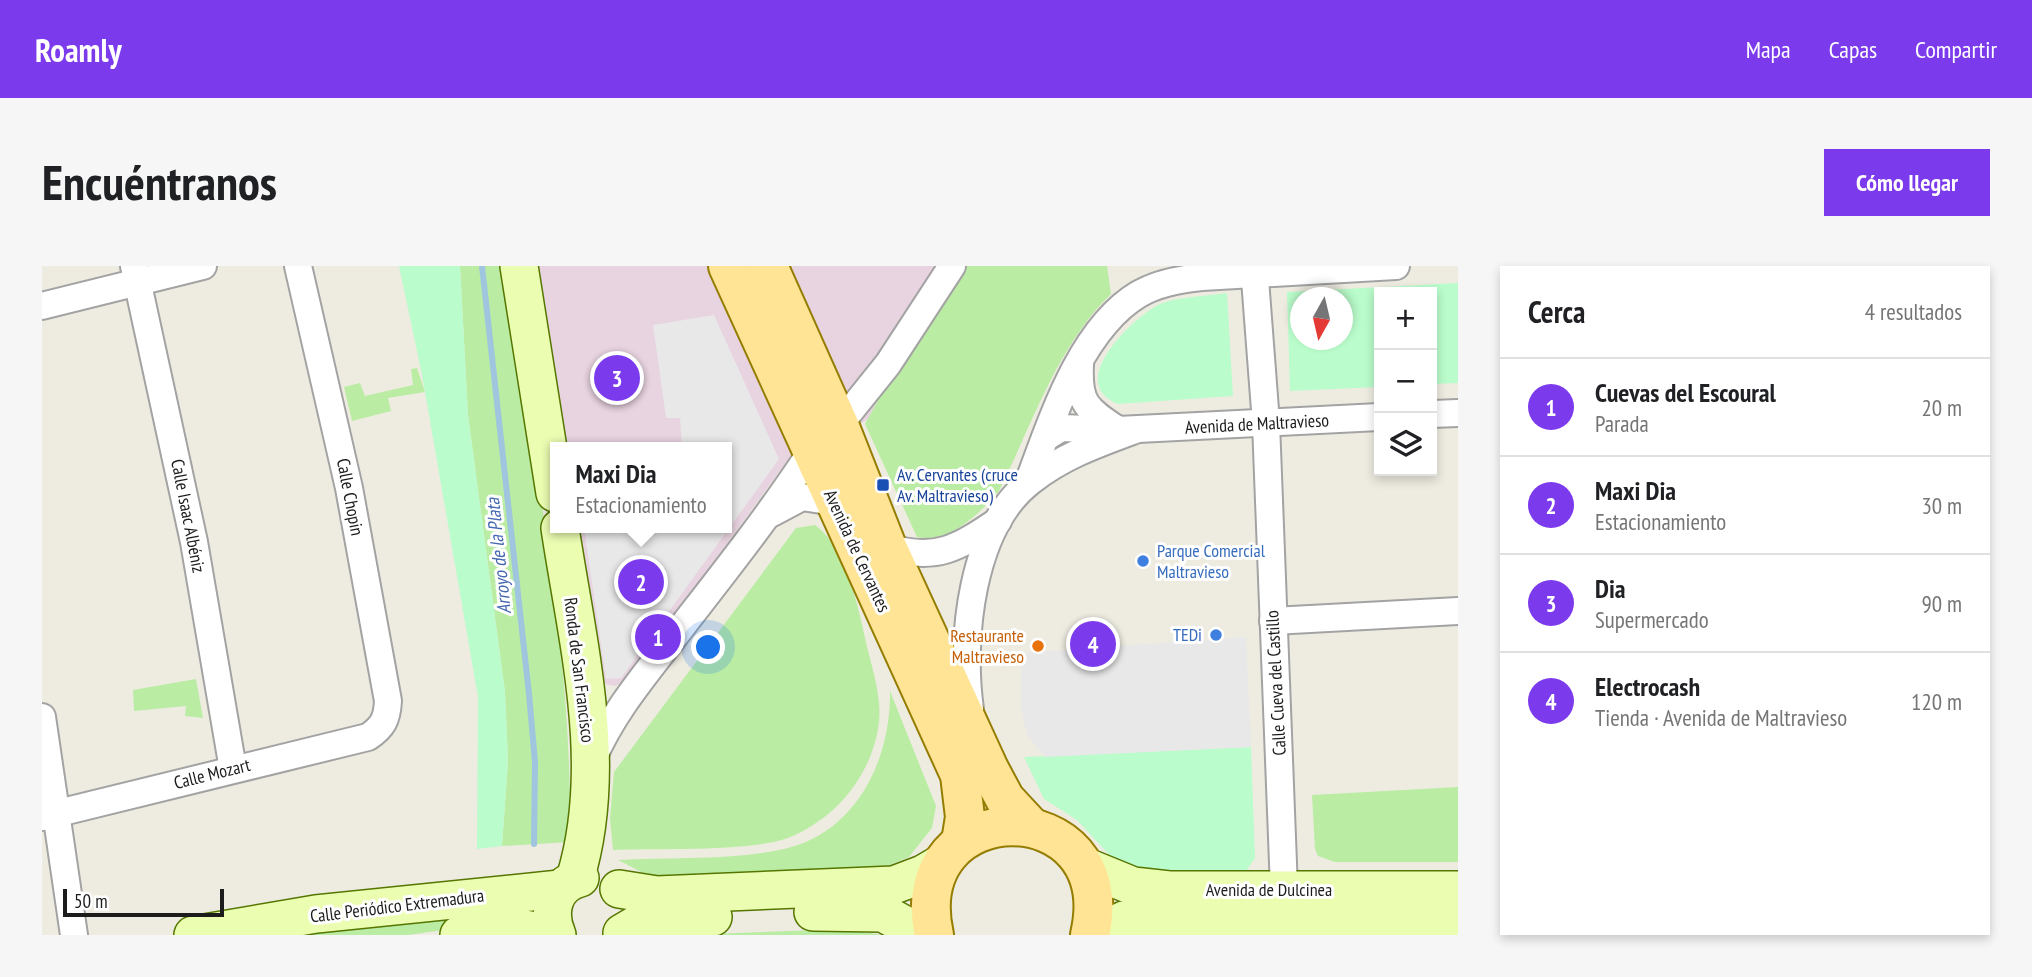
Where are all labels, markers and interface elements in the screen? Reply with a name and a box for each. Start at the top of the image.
text: Roamly [35,28,122,71]
text: Mapa [1746,34,1791,65]
text: Capas [1829,34,1877,65]
text: Compartir [1915,34,1997,65]
button: Cómo llegar [1824,149,1990,216]
text: Encuéntranos [42,150,277,214]
north arrow [1290,287,1353,350]
map controls [1374,287,1437,476]
button: + [1374,287,1437,350]
text: Cerca [1528,292,1585,331]
text: 4 resultados [1865,297,1962,326]
button: − [1374,350,1437,413]
pin: 3 [594,352,640,404]
text: Cuevas del Escoural [1595,376,1776,409]
text: 1 [1546,393,1557,422]
text: 20 m [1921,393,1962,422]
street label: Avenida de Maltravieso [1184,408,1330,439]
text: Parada [1595,409,1649,438]
button: layers [1374,413,1437,476]
popup [550,442,732,533]
street label: Calle Chopin [332,456,369,538]
street label: Calle Isaac Albéniz [166,457,211,575]
text: Maxi Dia [575,457,657,490]
place label: Av. Cervantes (cruce Av. Maltravieso) [897,463,1018,507]
text: Maxi Dia [1595,474,1676,507]
marker: Av. Cervantes (cruce Av. Maltravieso) [875,477,891,493]
street label: Avenida de Cervantes [819,486,896,616]
text: Estacionamiento [575,490,707,519]
text: 2 [1546,491,1557,520]
text: 30 m [1921,491,1962,520]
water label: Arroyo de la Plata [480,495,516,615]
text: Estacionamiento [1595,507,1726,536]
place label: Parque Comercial Maltravieso [1157,539,1266,583]
marker: Parque Comercial Maltravieso [1135,553,1151,569]
pin: 2 [618,556,664,608]
text: Dia [1595,572,1626,605]
text: 3 [1546,589,1557,618]
text: 90 m [1921,589,1962,618]
street label: Ronda de San Francisco [559,596,600,744]
text: Supermercado [1595,605,1709,634]
street label: Calle Cueva del Castillo [1260,610,1291,756]
pin: 1 [635,611,681,663]
pin: 4 [1070,618,1116,670]
place label: TEDi [1173,623,1202,646]
place label: Restaurante Maltravieso [950,624,1024,668]
marker: TEDi [1208,627,1224,643]
your location [691,630,725,664]
marker: Restaurante Maltravieso [1030,638,1046,654]
text: Electrocash [1595,670,1700,703]
text: 4 [1546,687,1557,716]
text: 120 m [1911,687,1962,716]
text: Tienda · Avenida de Maltravieso [1595,703,1847,732]
street label: Calle Mozart [171,753,252,794]
street label: Avenida de Dulcinea [1206,878,1332,901]
street label: Calle Periódico Extremadura [309,883,485,928]
scale bar [63,886,224,918]
text: 50 m [74,889,108,913]

